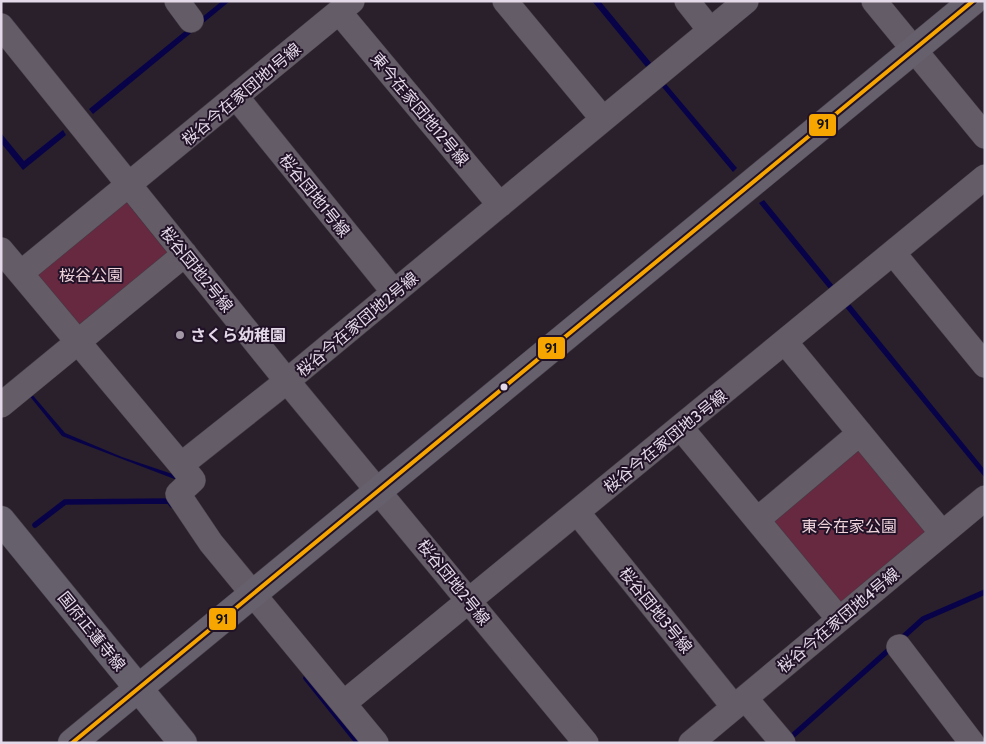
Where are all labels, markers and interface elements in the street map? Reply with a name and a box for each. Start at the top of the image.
street label: 桜谷今在家団地1号線 [178,39,305,150]
street label: 東今在家団地12号線 [367,49,472,170]
line badge: 91 [808,113,837,137]
text: 91 [816,115,830,133]
street label: 桜谷団地1号線 [275,150,354,241]
street label: 桜谷団地2号線 [156,223,237,316]
park label: 桜谷公園 [59,266,123,285]
street label: 桜谷今在家団地2号線 [293,268,422,381]
place label: さくら幼稚園 [190,326,286,345]
marker: さくら幼稚園 [174,329,186,341]
line badge: 91 [537,336,566,360]
text: 91 [544,339,558,357]
unlabelled marker [499,382,509,392]
street label: 桜谷今在家団地3号線 [600,386,731,497]
park label: 東今在家公園 [801,517,897,536]
street label: 桜谷団地2号線 [413,536,494,629]
street label: 桜谷団地3号線 [615,564,696,657]
street label: 桜谷今在家団地4号線 [774,564,903,677]
street label: 国府正蓮寺線 [54,588,129,675]
line badge: 91 [208,607,237,631]
text: 91 [215,610,229,628]

